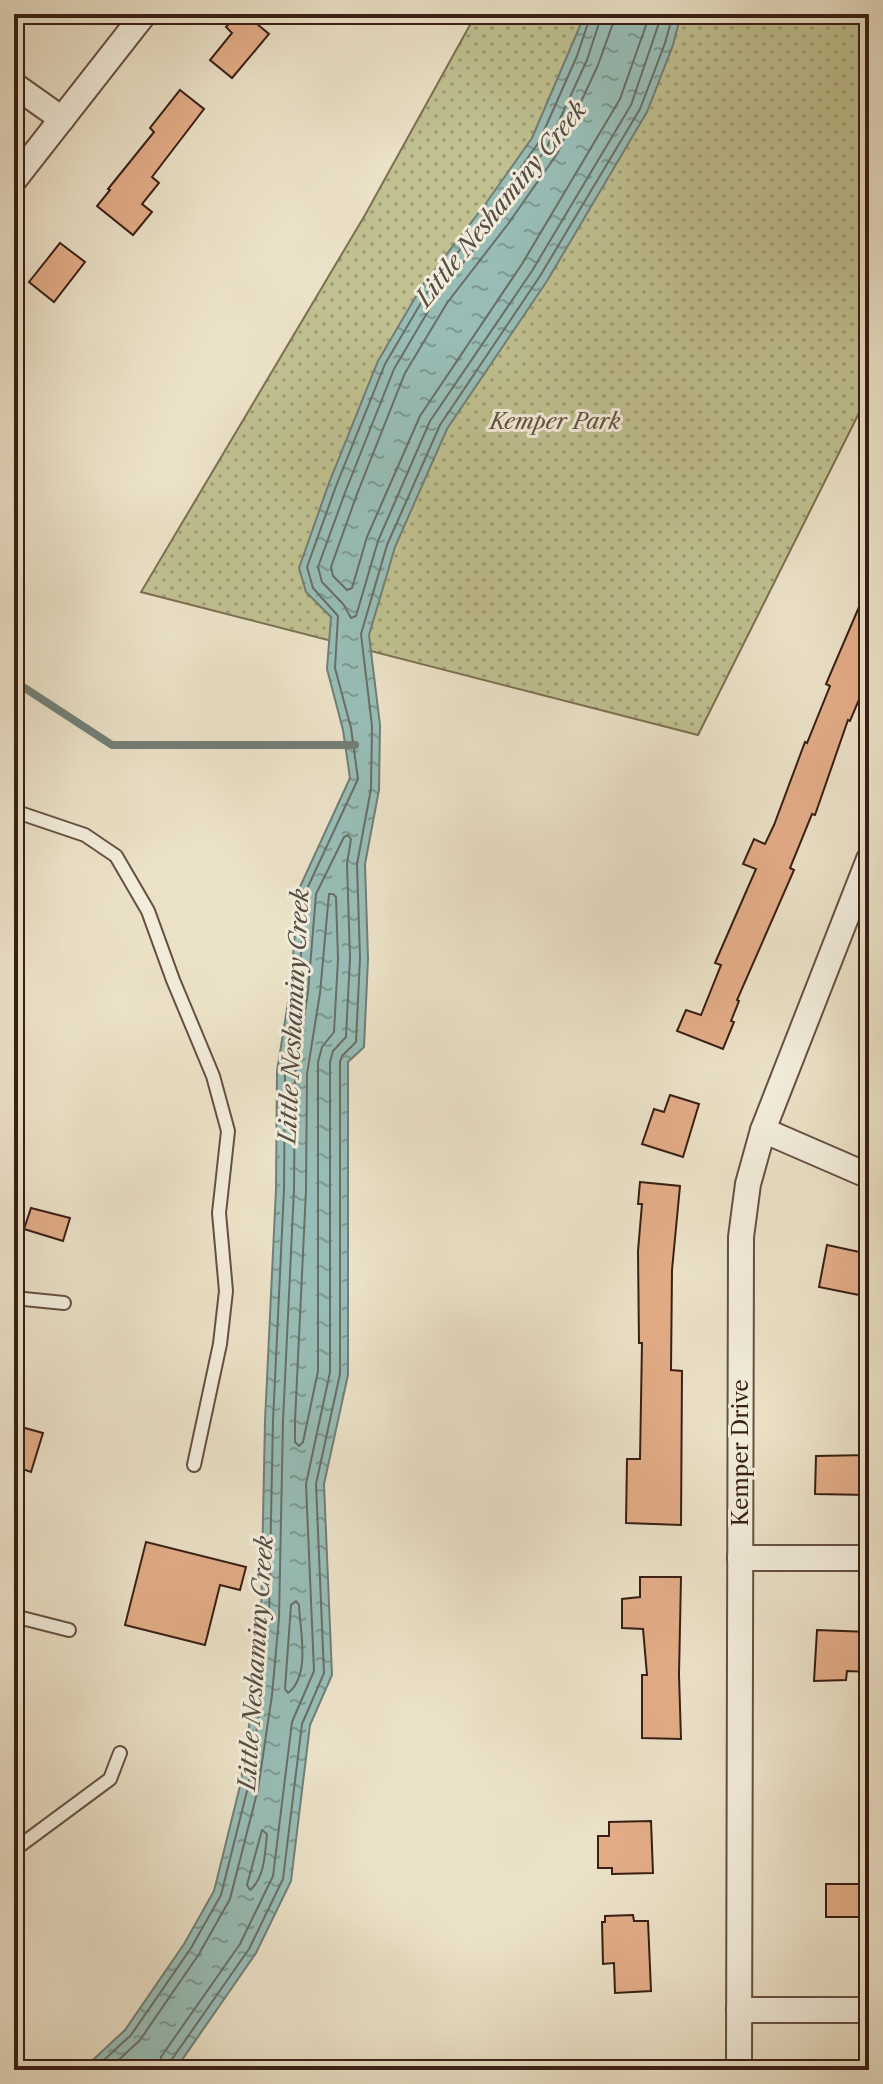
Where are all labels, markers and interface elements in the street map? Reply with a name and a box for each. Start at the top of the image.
water label: Little Neshaminy Creek [408,95,593,314]
park label: Kemper Park [488,408,621,435]
water label: Little Neshaminy Creek [272,887,315,1146]
street label: Kemper Drive [727,1379,754,1527]
water label: Little Neshaminy Creek [232,1534,279,1793]

